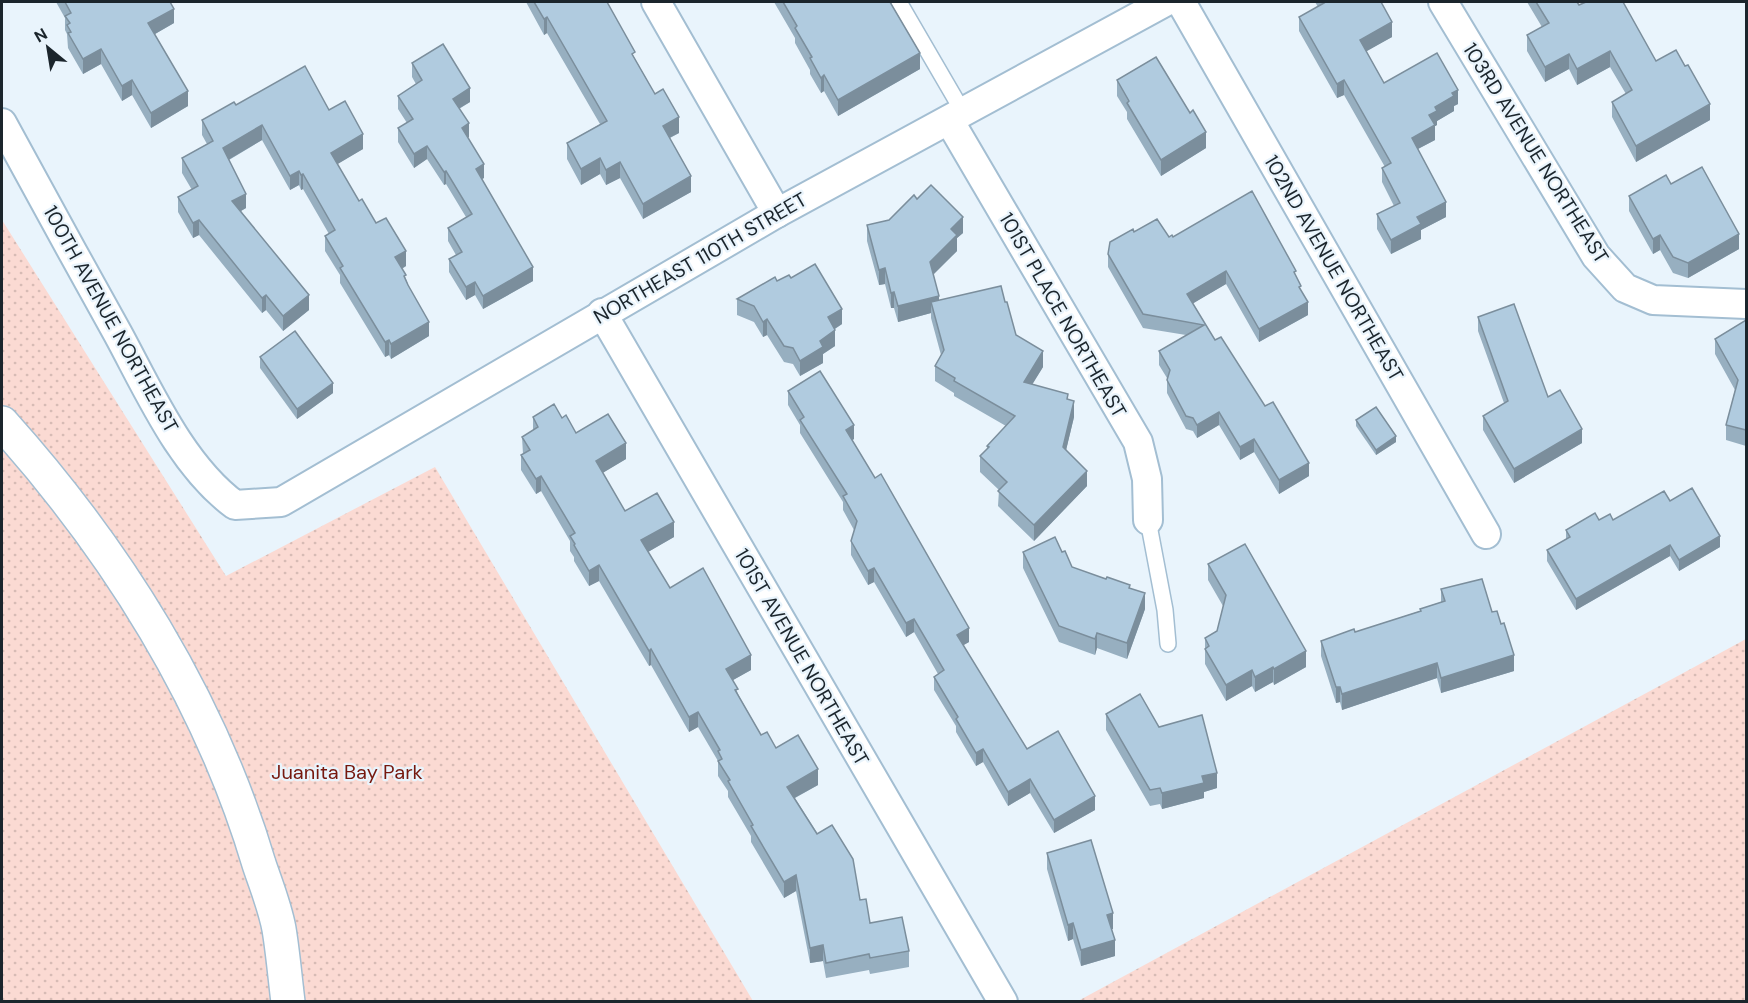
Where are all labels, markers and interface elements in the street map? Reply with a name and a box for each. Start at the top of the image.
north arrow [18,18,78,78]
text: N [30,23,51,47]
street label: 103RD AVENUE NORTHEAST [1457,38,1615,268]
street label: 102ND AVENUE NORTHEAST [1259,150,1409,386]
street label: NORTHEAST 110TH STREET [589,186,811,330]
street label: 100TH AVENUE NORTHEAST [38,201,184,437]
street label: 101ST PLACE NORTHEAST [994,208,1132,422]
street label: 101ST AVENUE NORTHEAST [729,544,875,770]
park label: Juanita Bay Park [271,759,423,785]

